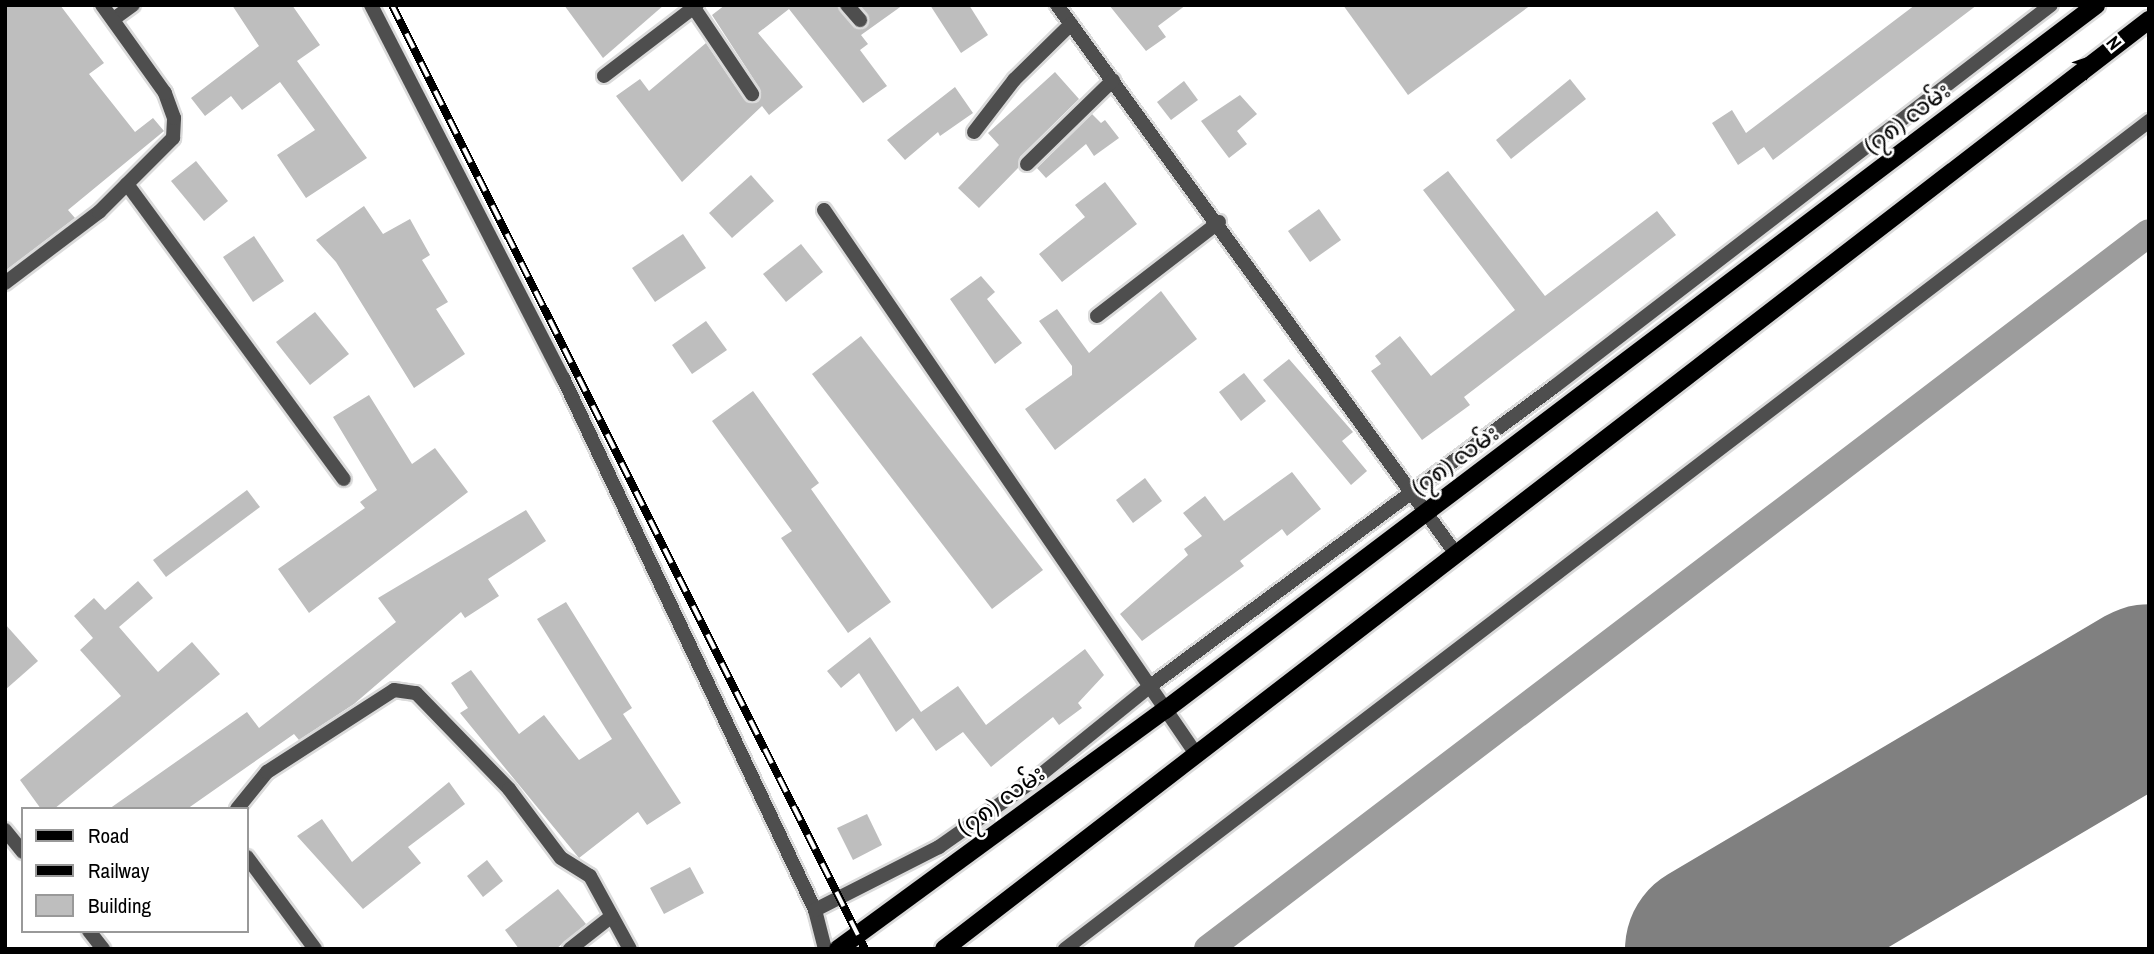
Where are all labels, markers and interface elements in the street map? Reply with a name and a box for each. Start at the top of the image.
north arrow [2063,21,2133,91]
text: N [2101,30,2128,55]
street label: (၇၈) လမ်း [1858,76,1956,160]
street label: (၇၈) လမ်း [1406,419,1504,501]
street label: (၇၈) လမ်း [952,759,1050,841]
legend [21,807,248,933]
text: Road [88,821,129,850]
text: Railway [88,856,149,885]
text: Building [88,891,151,920]

